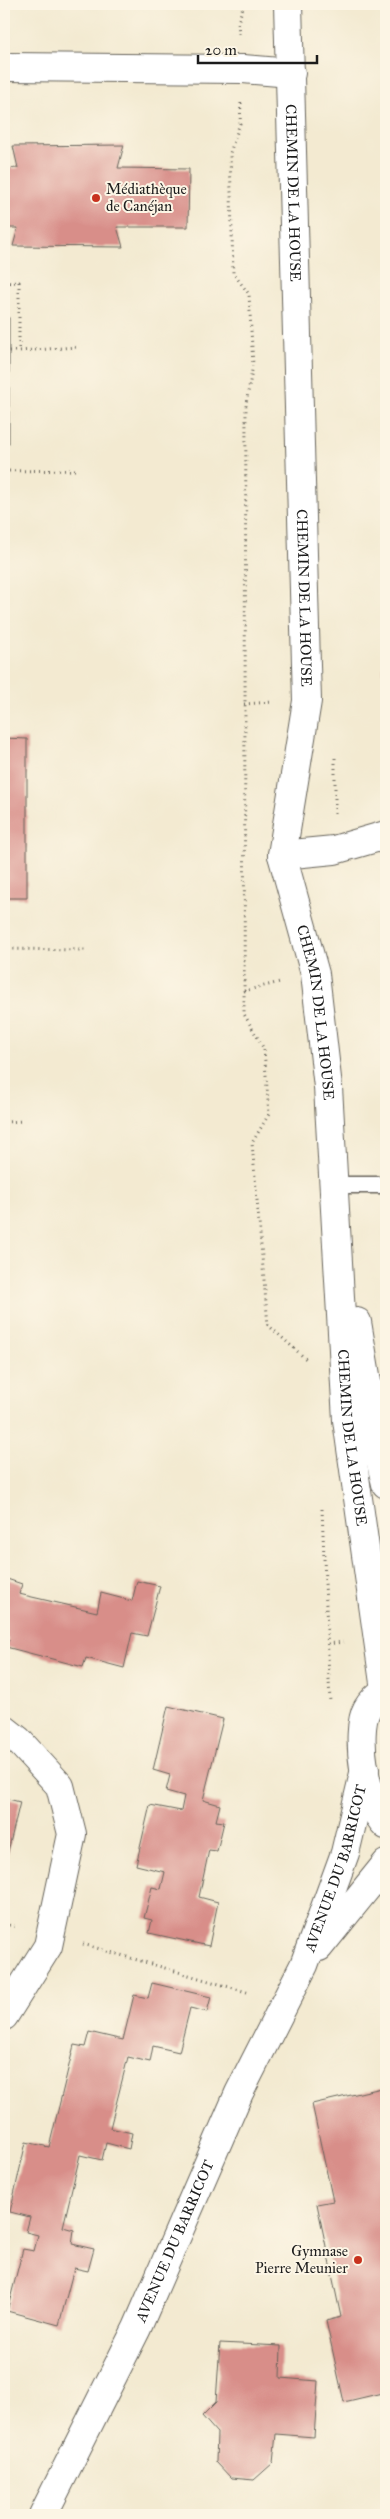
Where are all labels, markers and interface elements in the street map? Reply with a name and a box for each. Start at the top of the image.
scale bar [198,32,316,64]
text: 20 m [205,41,237,59]
street label: CHEMIN DE LA HOUSE [282,104,305,282]
place label: Médiathèque de Canéjan [106,180,187,215]
marker: Médiathèque de Canéjan [90,192,102,204]
street label: CHEMIN DE LA HOUSE [293,509,316,687]
street label: CHEMIN DE LA HOUSE [293,923,338,1101]
street label: CHEMIN DE LA HOUSE [334,1349,371,1527]
street label: AVENUE DU BARRICOT [300,1783,370,1955]
street label: AVENUE DU BARRICOT [131,2157,218,2326]
place label: Gymnase Pierre Meunier [255,2242,348,2277]
marker: Gymnase Pierre Meunier [352,2254,364,2266]

